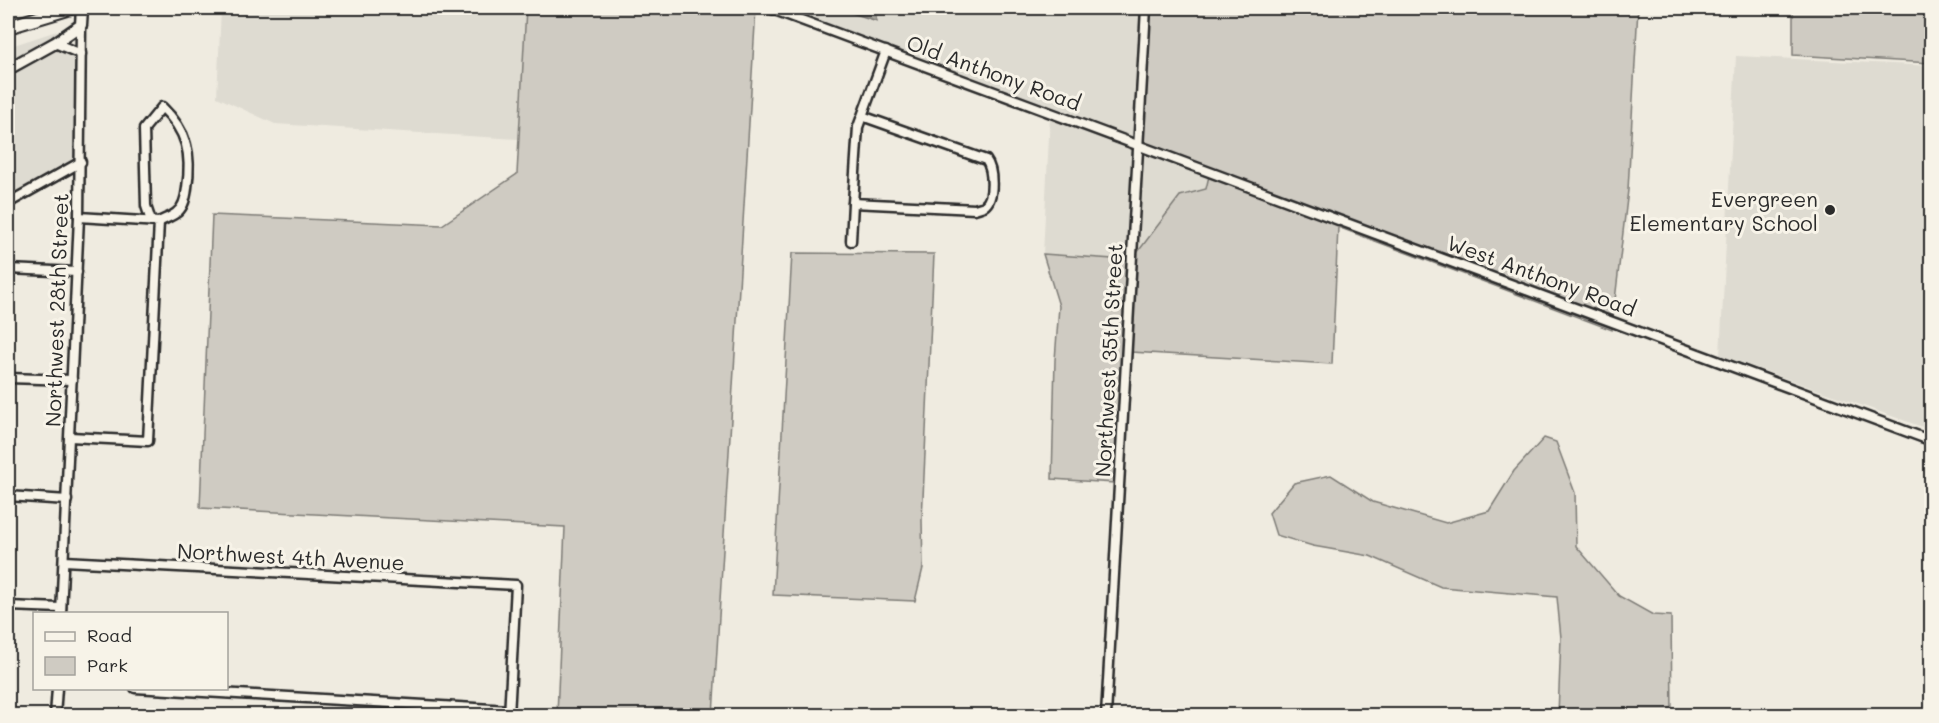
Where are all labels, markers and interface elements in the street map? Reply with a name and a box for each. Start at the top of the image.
street label: Old Anthony Road [903,28,1085,116]
place label: Evergreen Elementary School [1630,185,1818,236]
street label: Northwest 28th Street [38,193,74,427]
marker: Evergreen Elementary School [1823,203,1837,217]
street label: West Anthony Road [1444,228,1640,322]
street label: Northwest 35th Street [1088,242,1128,478]
street label: Northwest 4th Avenue [177,537,405,575]
legend [33,612,228,690]
text: Road [87,623,132,647]
text: Park [87,653,128,677]

